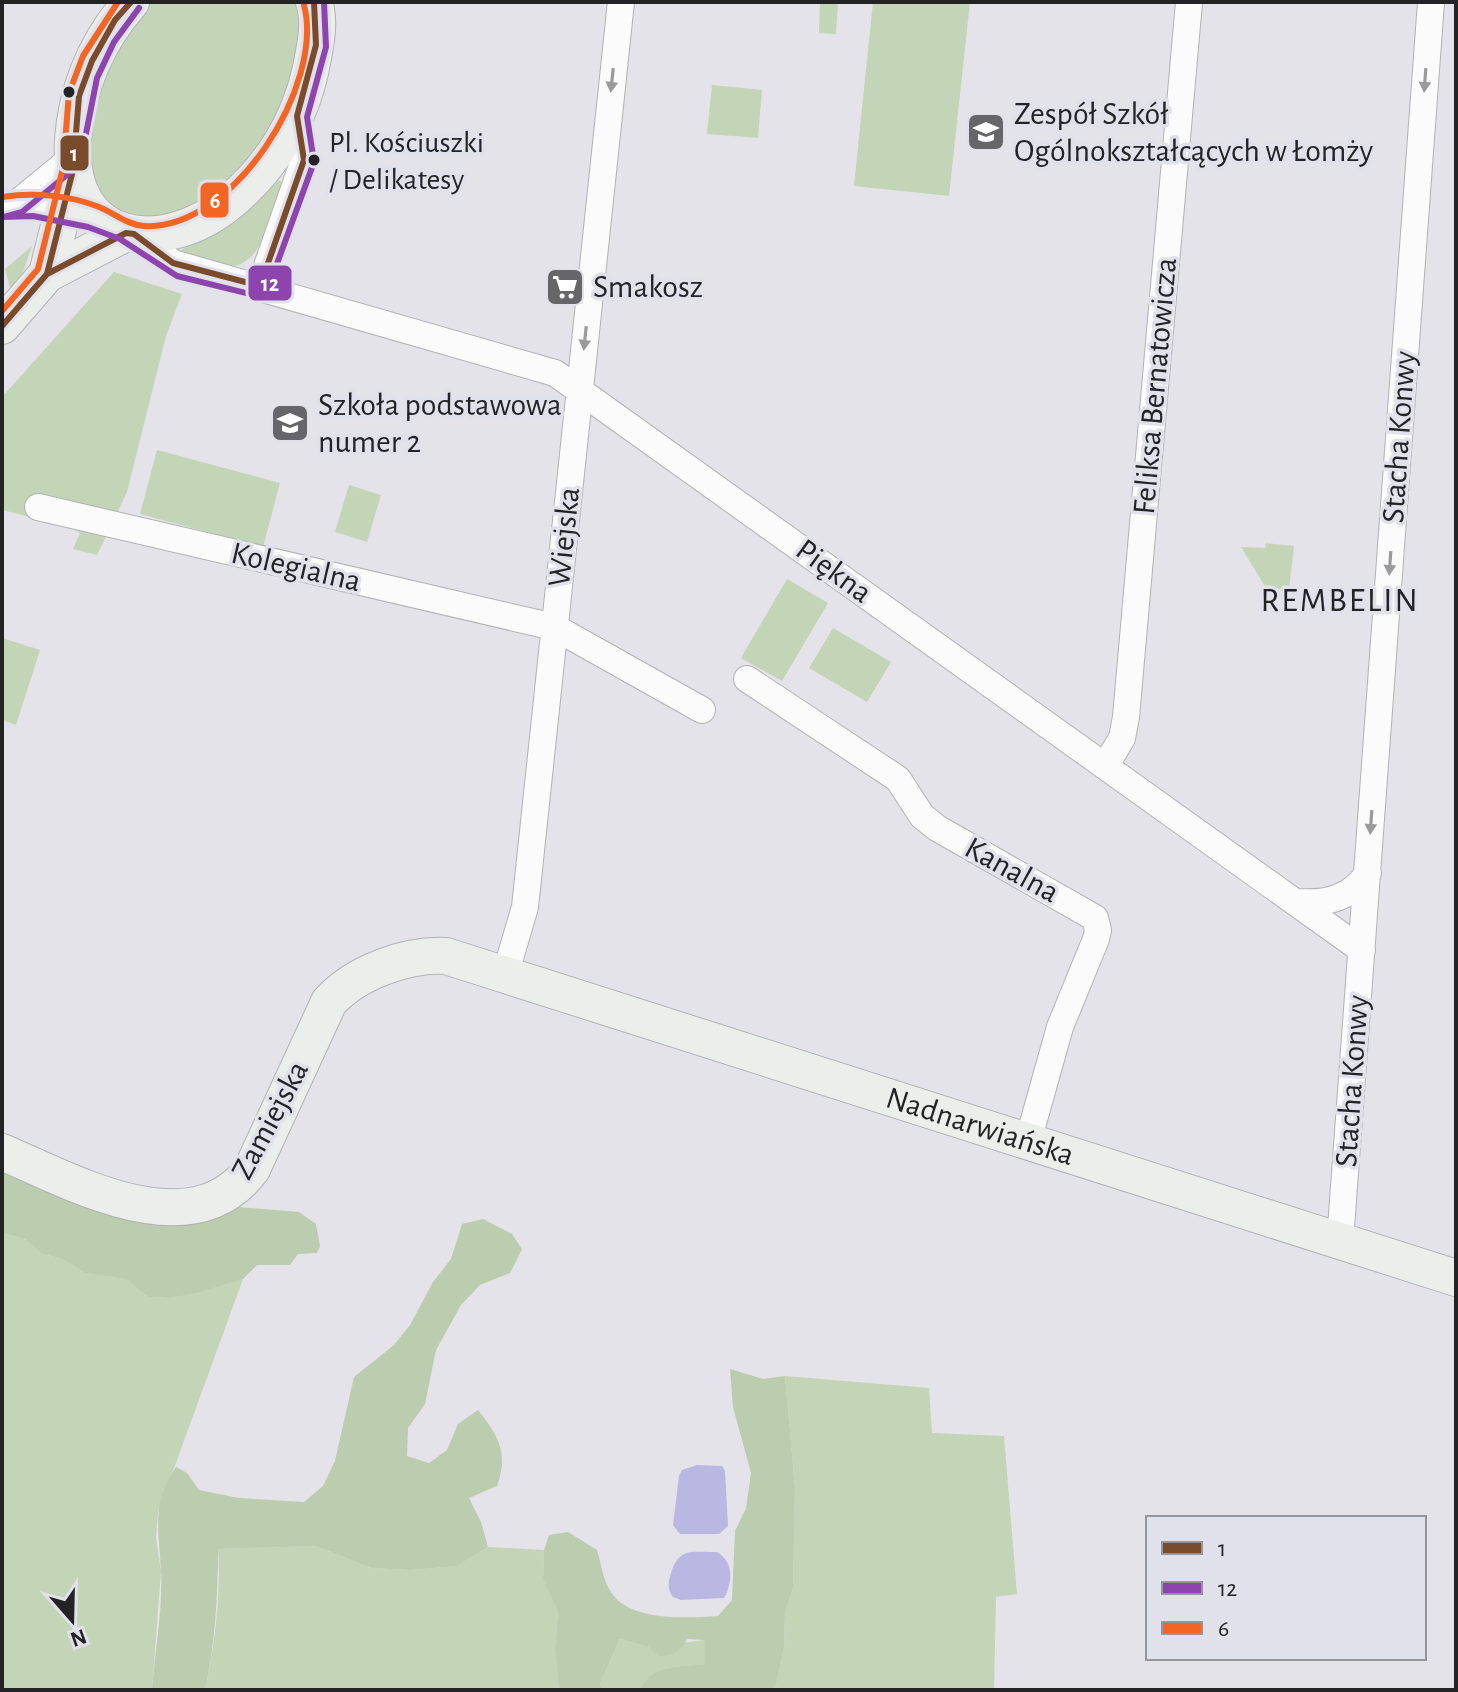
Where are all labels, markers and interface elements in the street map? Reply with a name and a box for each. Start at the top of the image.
one-way arrow [606,67,619,92]
one-way arrow [1418,68,1431,93]
unlabelled marker [61,84,77,100]
place label: Zespół Szkół Ogólnokształcących w Łomży [1014,98,1374,168]
school or university icon: Zespół Szkół Ogólnokształcących w Łomży [965,111,1007,153]
place label: Pl. Kościuszki / Delikatesy [329,128,484,195]
line badge: 1 [59,134,90,172]
text: 1 [70,143,78,165]
marker: Pl. Kościuszki / Delikatesy [306,152,322,168]
line badge: 6 [199,181,230,219]
text: 6 [210,190,220,212]
street label: Feliksa Bernatowicza [1128,256,1182,516]
line badge: 12 [247,264,293,302]
supermarket icon: Smakosz [544,266,586,308]
place label: Smakosz [593,271,703,303]
text: 12 [261,273,279,295]
one-way arrow [578,326,591,351]
street label: Stacha Konwy [1377,350,1421,524]
place label: Szkoła podstawowa numer 2 [318,389,562,458]
school or university icon: Szkoła podstawowa numer 2 [269,402,311,444]
street label: Wiejska [543,486,585,588]
street label: Piękna [790,533,878,609]
street label: Kolegialna [228,537,364,597]
one-way arrow [1383,550,1396,575]
district label: REMBELIN [1260,584,1420,618]
one-way arrow [1364,810,1377,835]
street label: Kanalna [960,831,1064,909]
street label: Stacha Konwy [1330,994,1374,1168]
street label: Zamiejska [226,1056,314,1184]
street label: Nadnarwiańska [882,1081,1078,1171]
legend [1146,1516,1426,1660]
text: 1 [1218,1537,1226,1561]
text: 12 [1218,1577,1237,1601]
north arrow [32,1580,112,1660]
text: 6 [1218,1617,1229,1641]
text: N [68,1625,89,1651]

